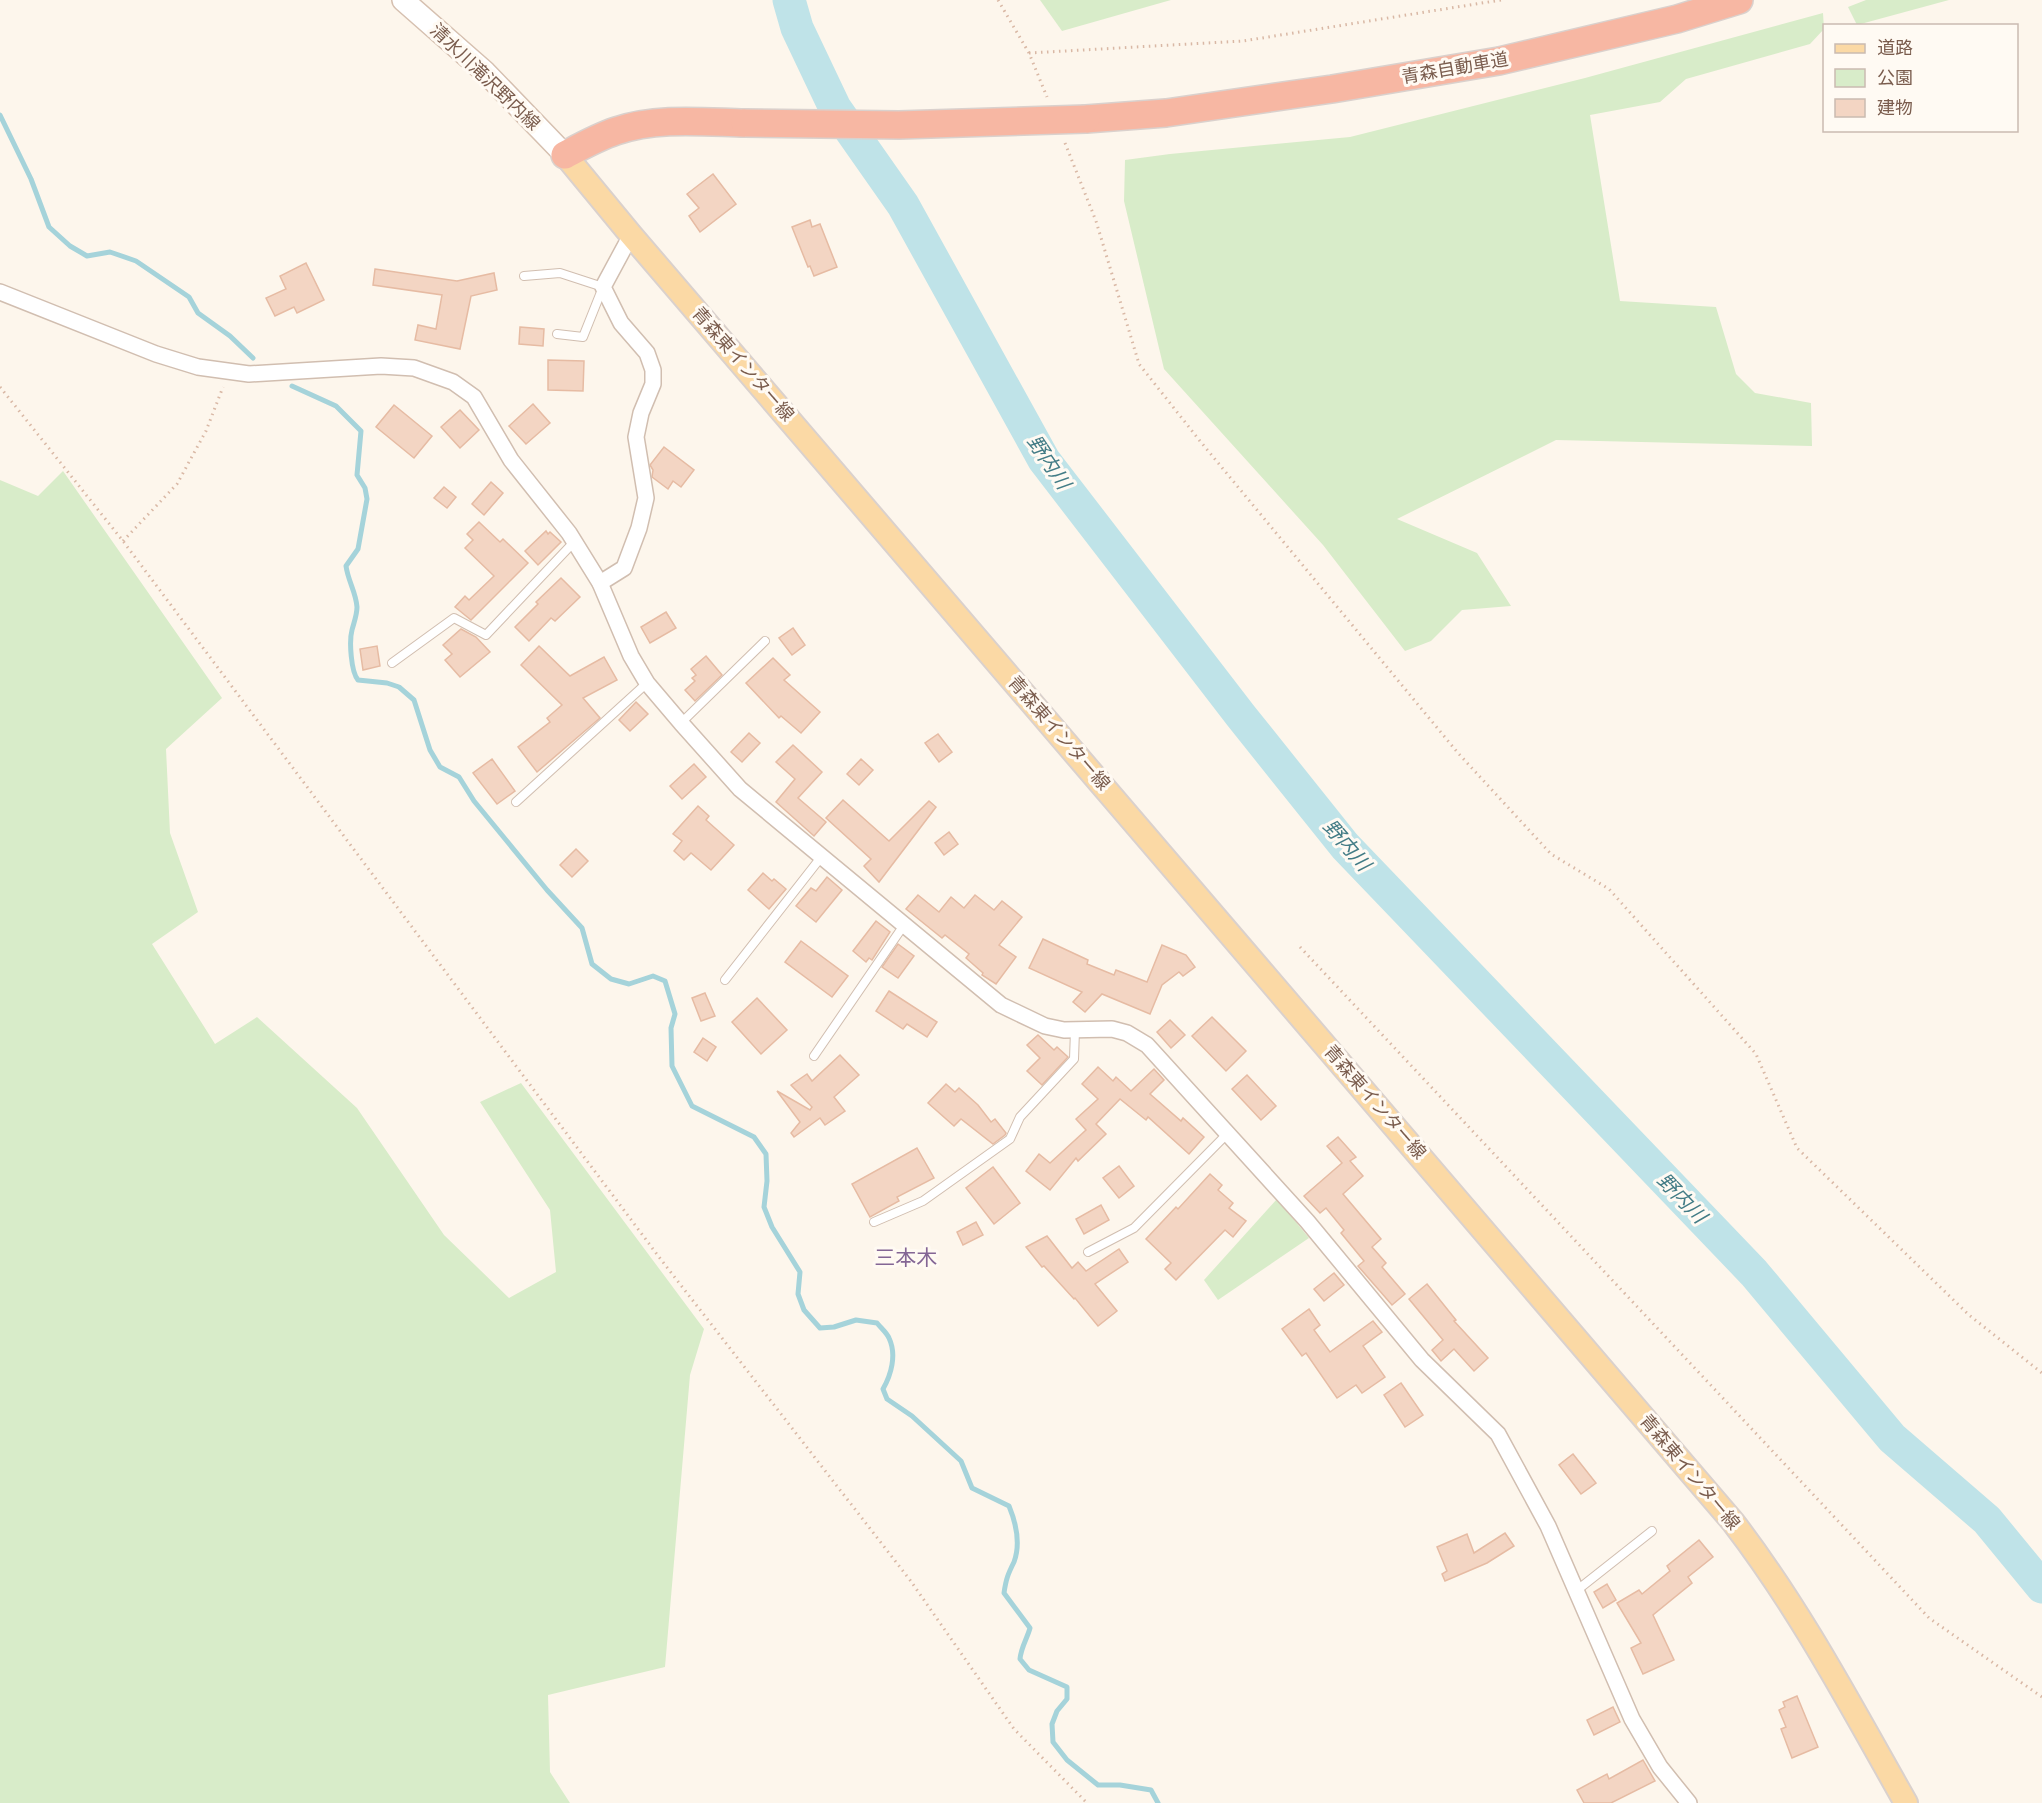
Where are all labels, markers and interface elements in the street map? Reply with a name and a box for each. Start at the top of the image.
street label: 清水川滝沢野内線 [425,18,546,136]
legend [1823,24,2018,132]
text: 道路 [1877,35,1913,60]
street label: 青森自動車道 [1400,46,1510,89]
text: 公園 [1877,65,1913,90]
text: 建物 [1877,95,1913,120]
street label: 青森東インター線 [687,301,800,426]
water label: 野内川 [1021,429,1079,496]
street label: 青森東インター線 [1003,670,1116,795]
water label: 野内川 [1317,813,1379,878]
street label: 青森東インター線 [1319,1039,1432,1164]
water label: 野内川 [1651,1167,1714,1231]
district label: 三本木 [875,1243,938,1272]
street label: 青森東インター線 [1635,1408,1746,1535]

